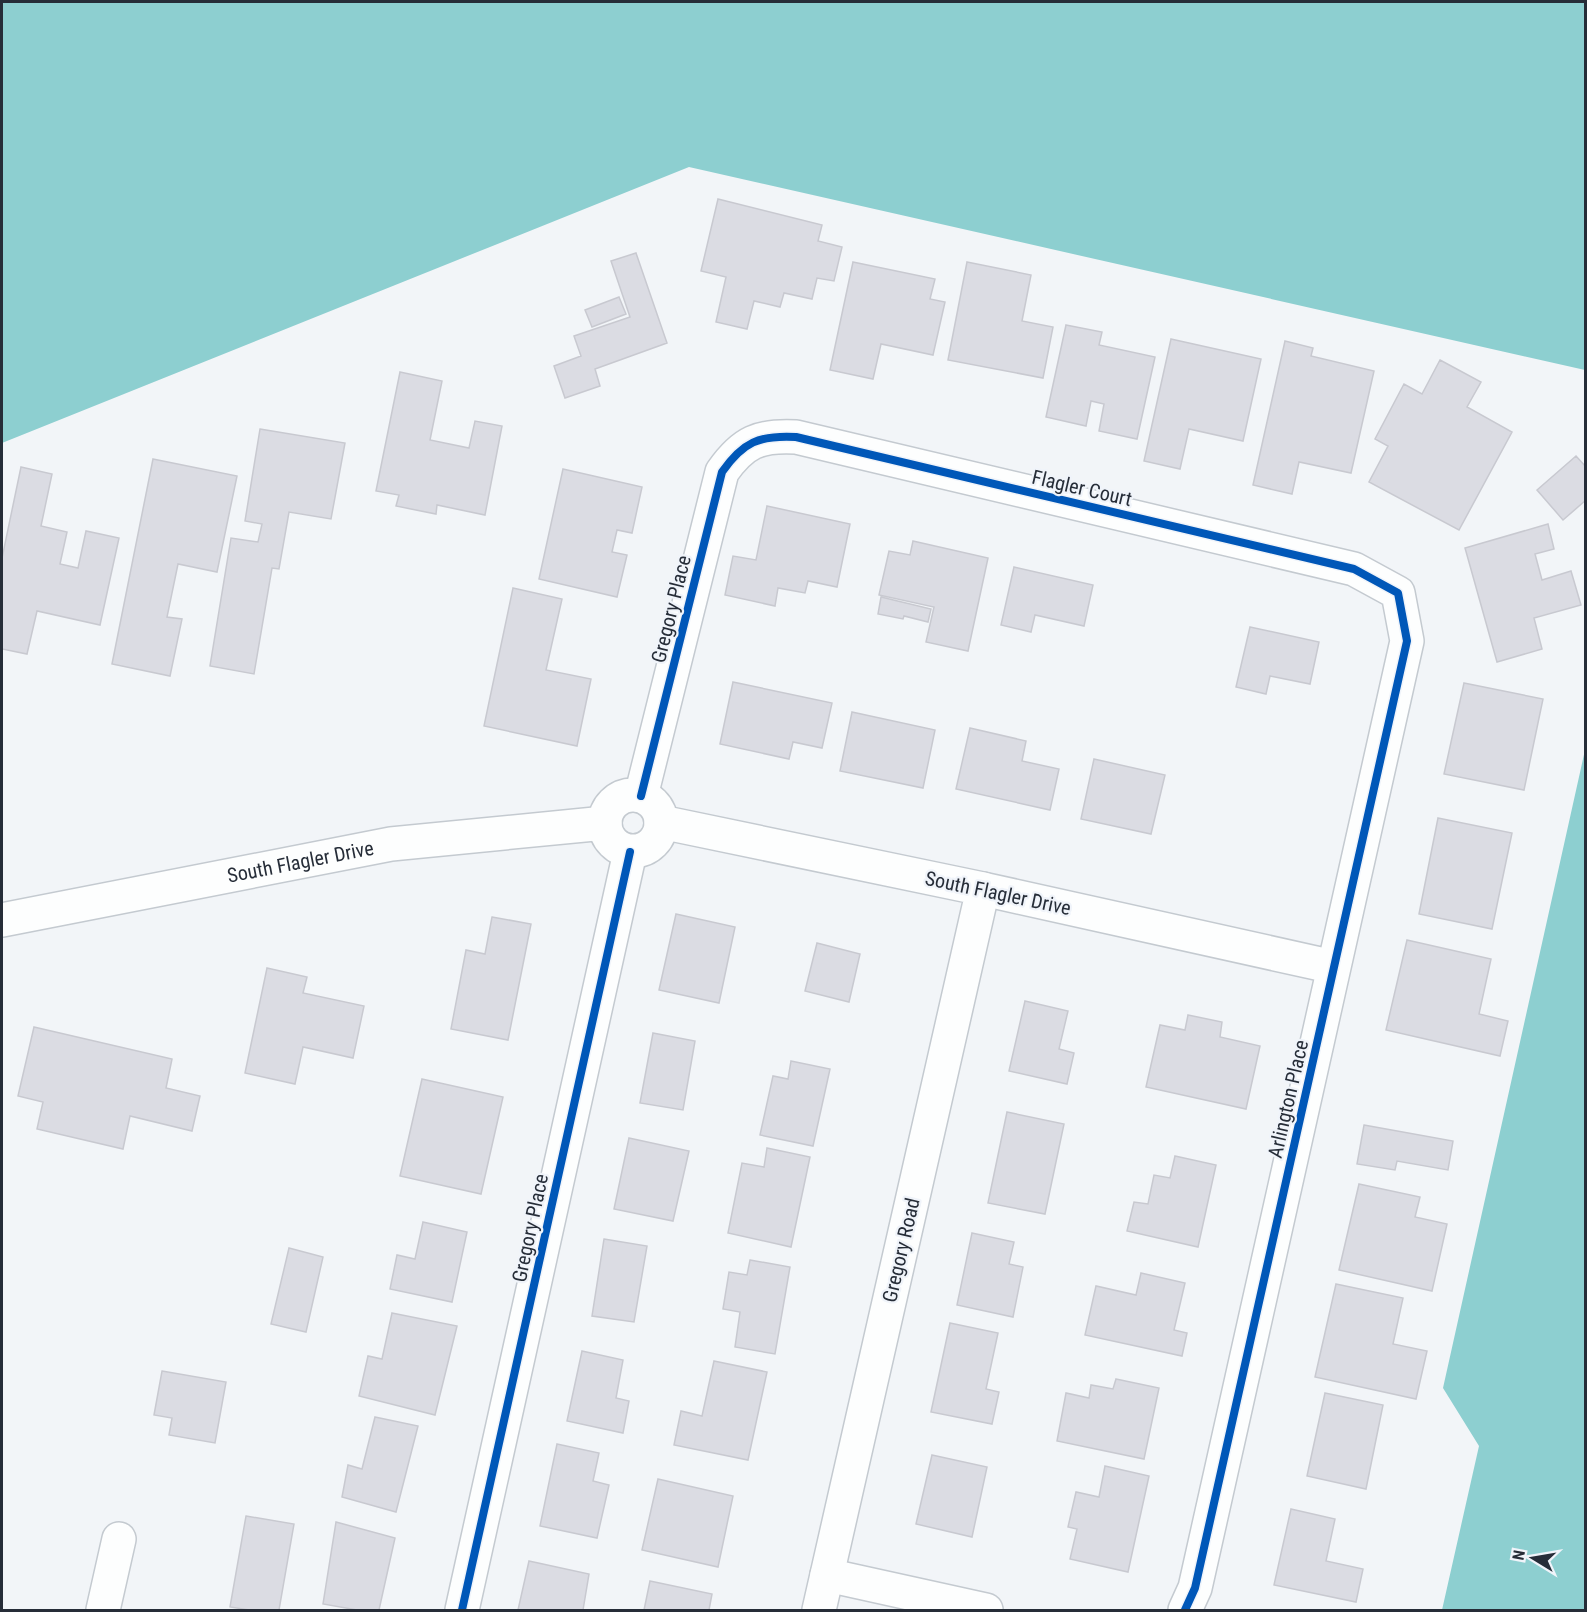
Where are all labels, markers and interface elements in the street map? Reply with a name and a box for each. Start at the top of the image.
street label: Flagler Court [1030,465,1134,511]
street label: Gregory Place [646,553,696,665]
street label: South Flagler Drive [225,836,376,888]
street label: South Flagler Drive [923,866,1073,920]
street label: Arlington Place [1263,1038,1313,1160]
street label: Gregory Place [507,1172,553,1284]
street label: Gregory Road [877,1195,925,1305]
north arrow [1503,1528,1563,1588]
text: N [1509,1549,1529,1562]

